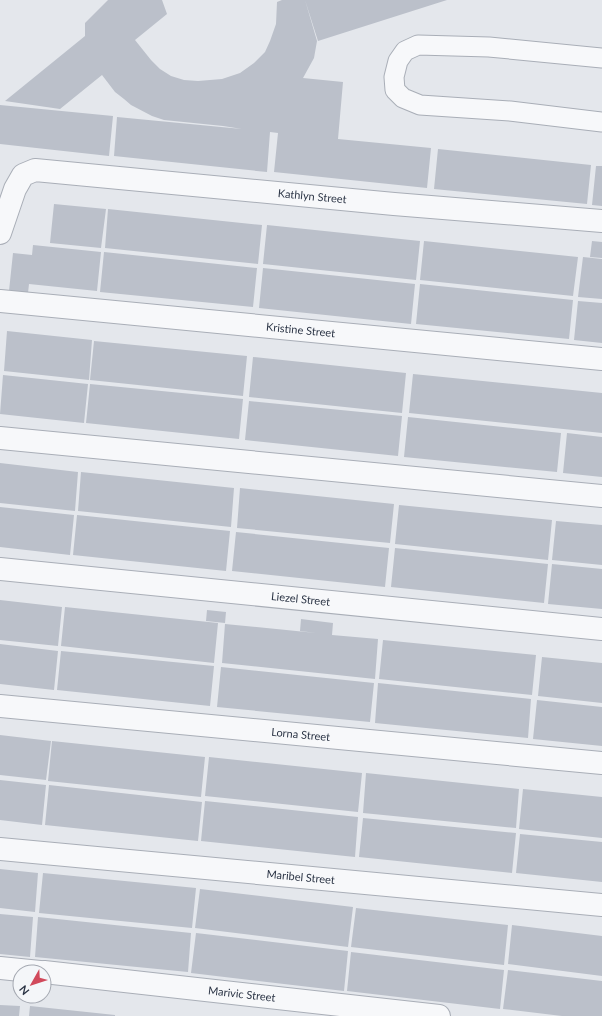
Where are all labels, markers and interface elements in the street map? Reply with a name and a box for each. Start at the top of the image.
street label: Kathlyn Street [277,186,347,205]
street label: Kristine Street [266,320,336,339]
street label: Liezel Street [270,589,331,608]
street label: Lorna Street [271,725,331,743]
street label: Maribel Street [266,867,336,886]
north arrow [12,964,52,1004]
text: N [16,983,32,998]
street label: Marivic Street [208,983,276,1004]

